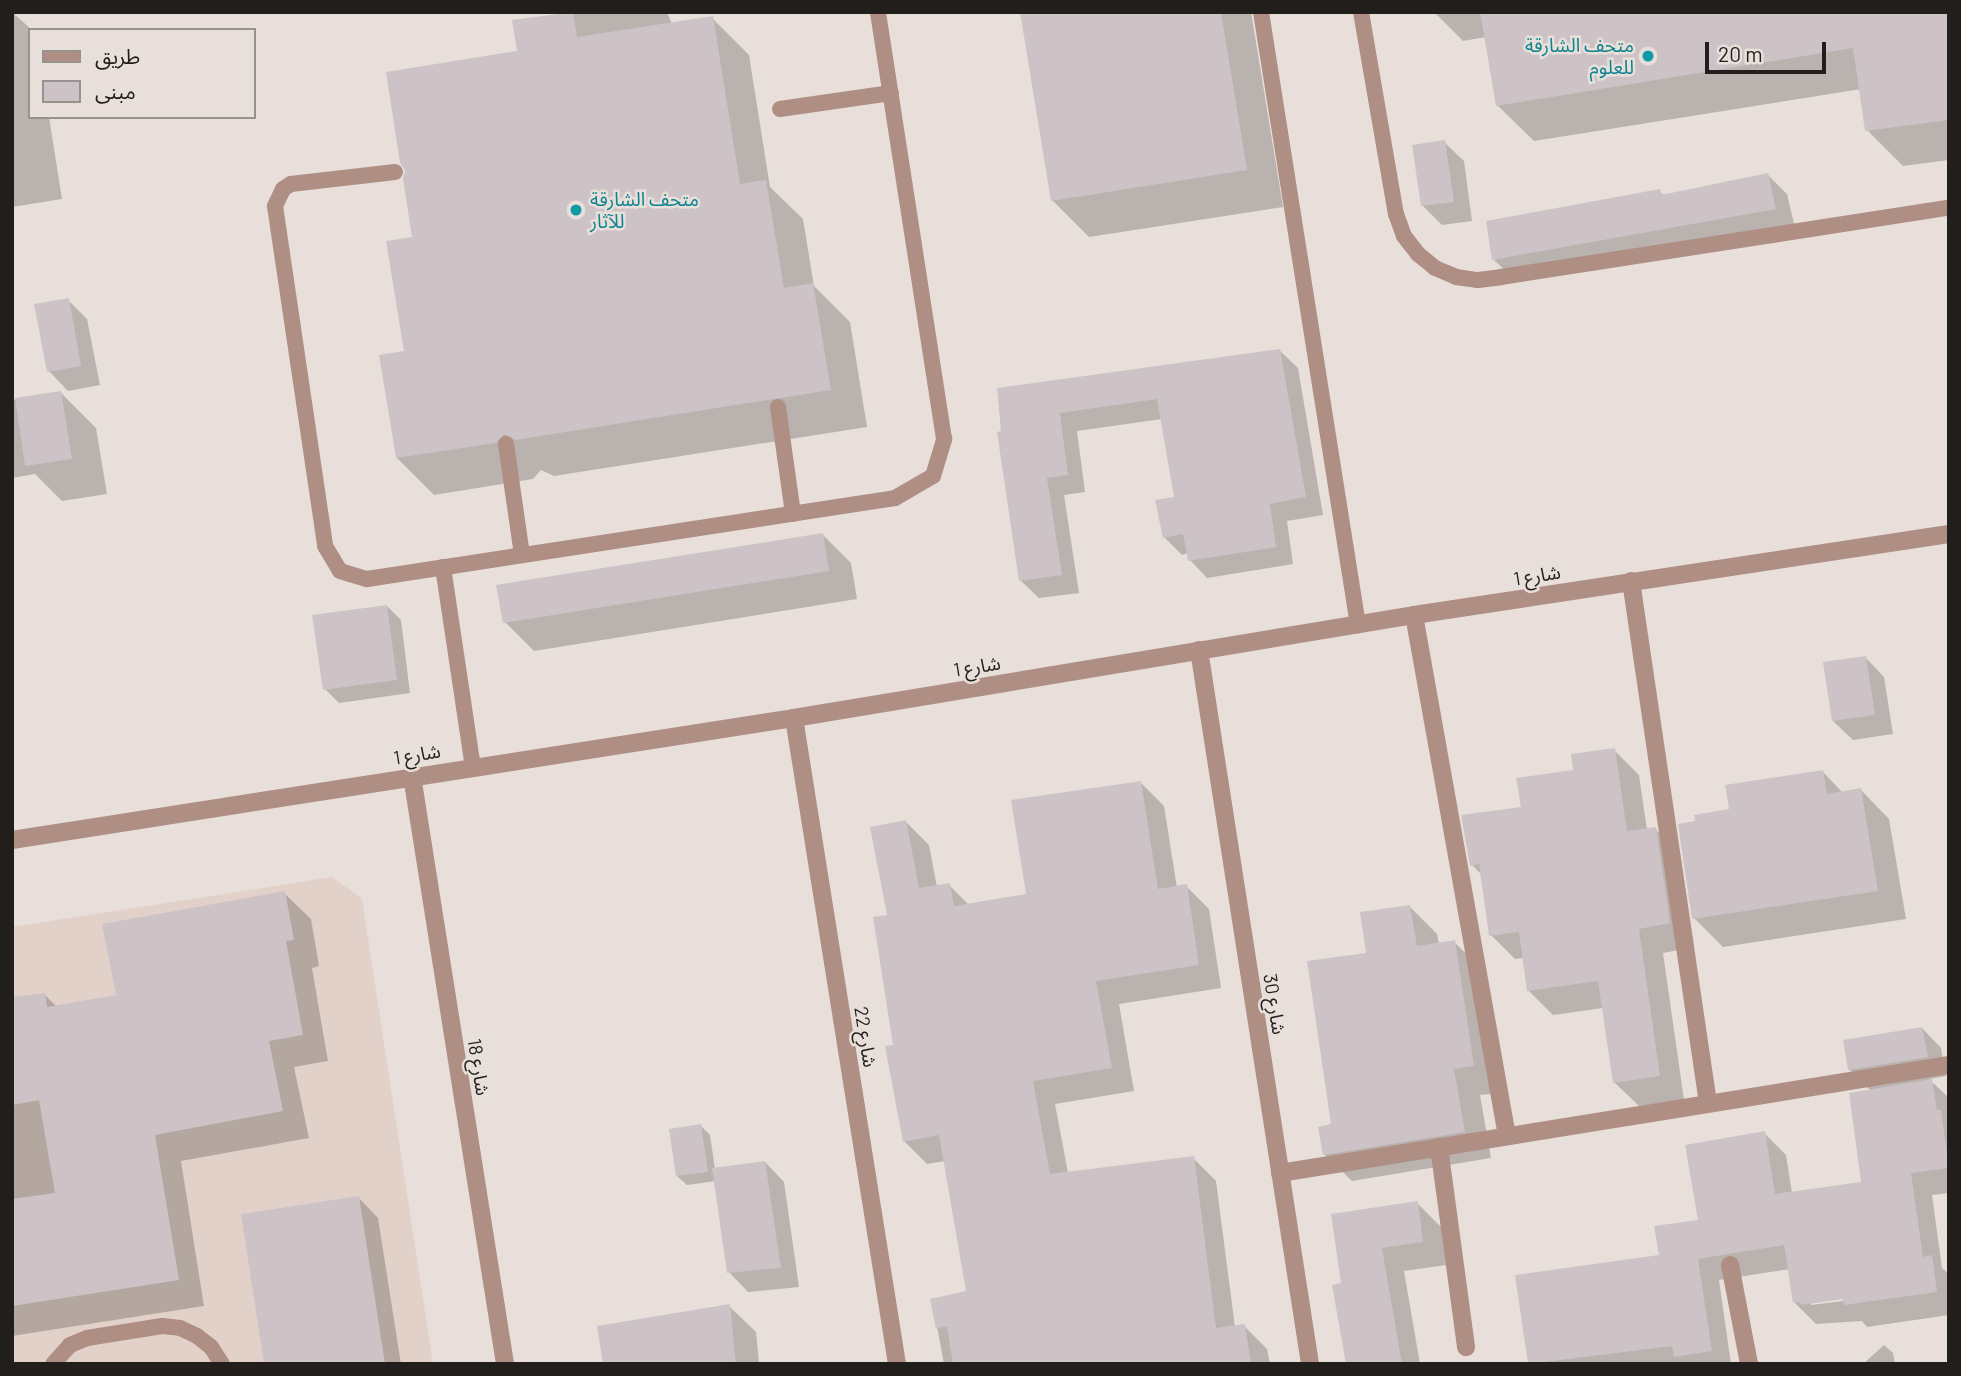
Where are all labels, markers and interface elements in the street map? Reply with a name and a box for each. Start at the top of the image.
legend [28,28,256,119]
scale bar [1709,28,1830,72]
place label: متحف الشارقة للعلوم [1525,34,1634,78]
text: 20 m [1718,41,1763,66]
text: طريق [95,43,140,68]
marker: متحف الشارقة للعلوم [1640,48,1656,64]
text: مبنى [95,78,136,103]
place label: متحف الشارقة للآثار [590,188,699,232]
marker: متحف الشارقة للآثار [568,202,584,218]
street label: شارع 1 [1512,560,1562,590]
street label: شارع 1 [952,651,1002,681]
street label: شارع 1 [392,739,442,769]
street label: شارع 30 [1259,972,1291,1036]
street label: شارع 22 [850,1005,882,1069]
street label: شارع 18 [463,1037,495,1097]

